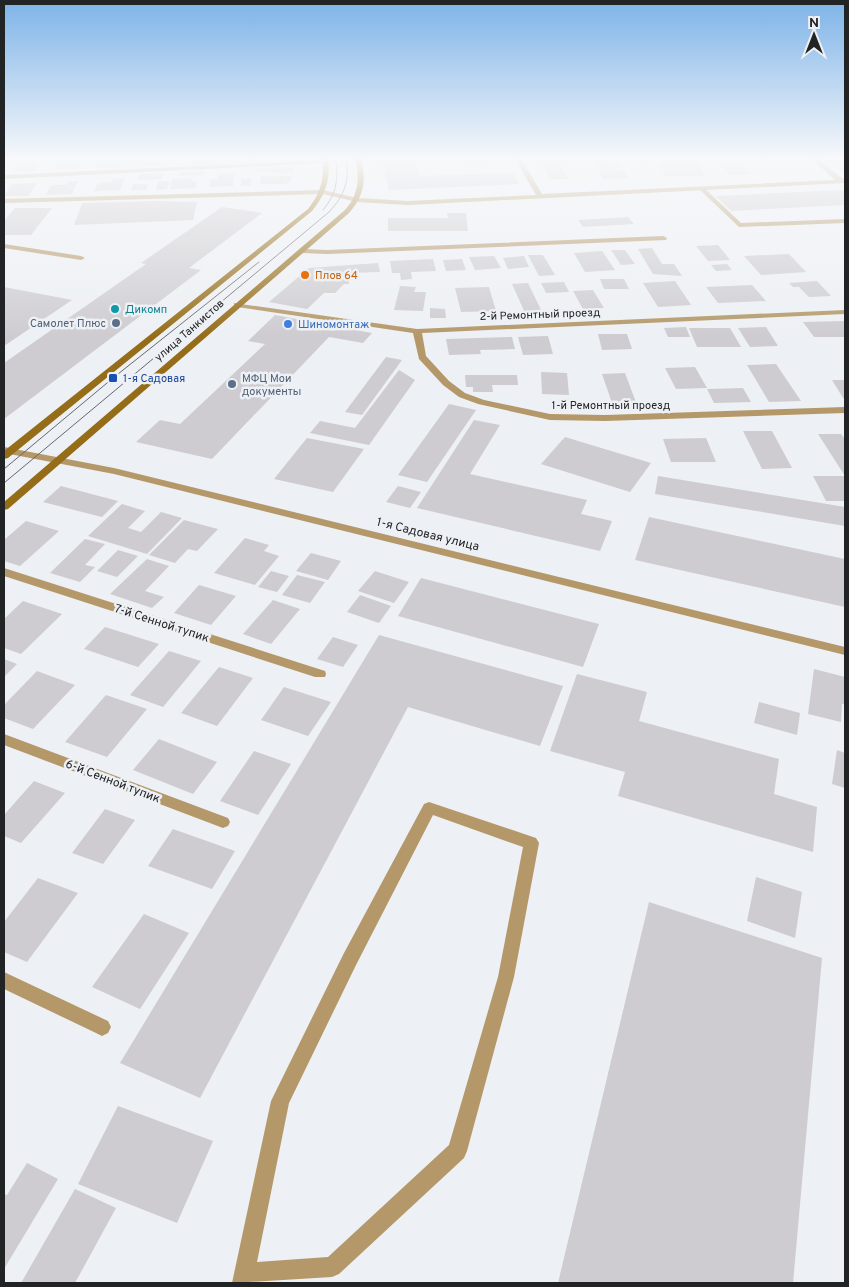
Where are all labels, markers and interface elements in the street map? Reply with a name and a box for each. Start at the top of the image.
north arrow [789,10,839,60]
text: N [809,15,819,32]
marker: Плов 64 [299,269,311,281]
place label: Плов 64 [315,269,358,283]
street label: улица Танкистов [152,297,227,365]
marker: Дикомп [109,303,121,315]
place label: Дикомп [125,303,167,317]
street label: 2-й Ремонтный проезд [479,306,601,324]
place label: Самолет Плюс [30,317,106,331]
marker: Самолет Плюс [110,317,122,329]
marker: Шиномонтаж [282,318,294,330]
place label: Шиномонтаж [298,318,369,332]
marker: 1-я Садовая [107,372,119,384]
place label: 1-я Садовая [123,372,185,386]
place label: МФЦ Мои документы [242,372,301,399]
marker: МФЦ Мои документы [226,378,238,390]
street label: 1-й Ремонтный проезд [552,399,670,413]
street label: 1-я Садовая улица [375,514,481,555]
street label: 7-й Сенной тупик [112,601,211,647]
street label: 6-й Сенной тупик [63,757,162,807]

